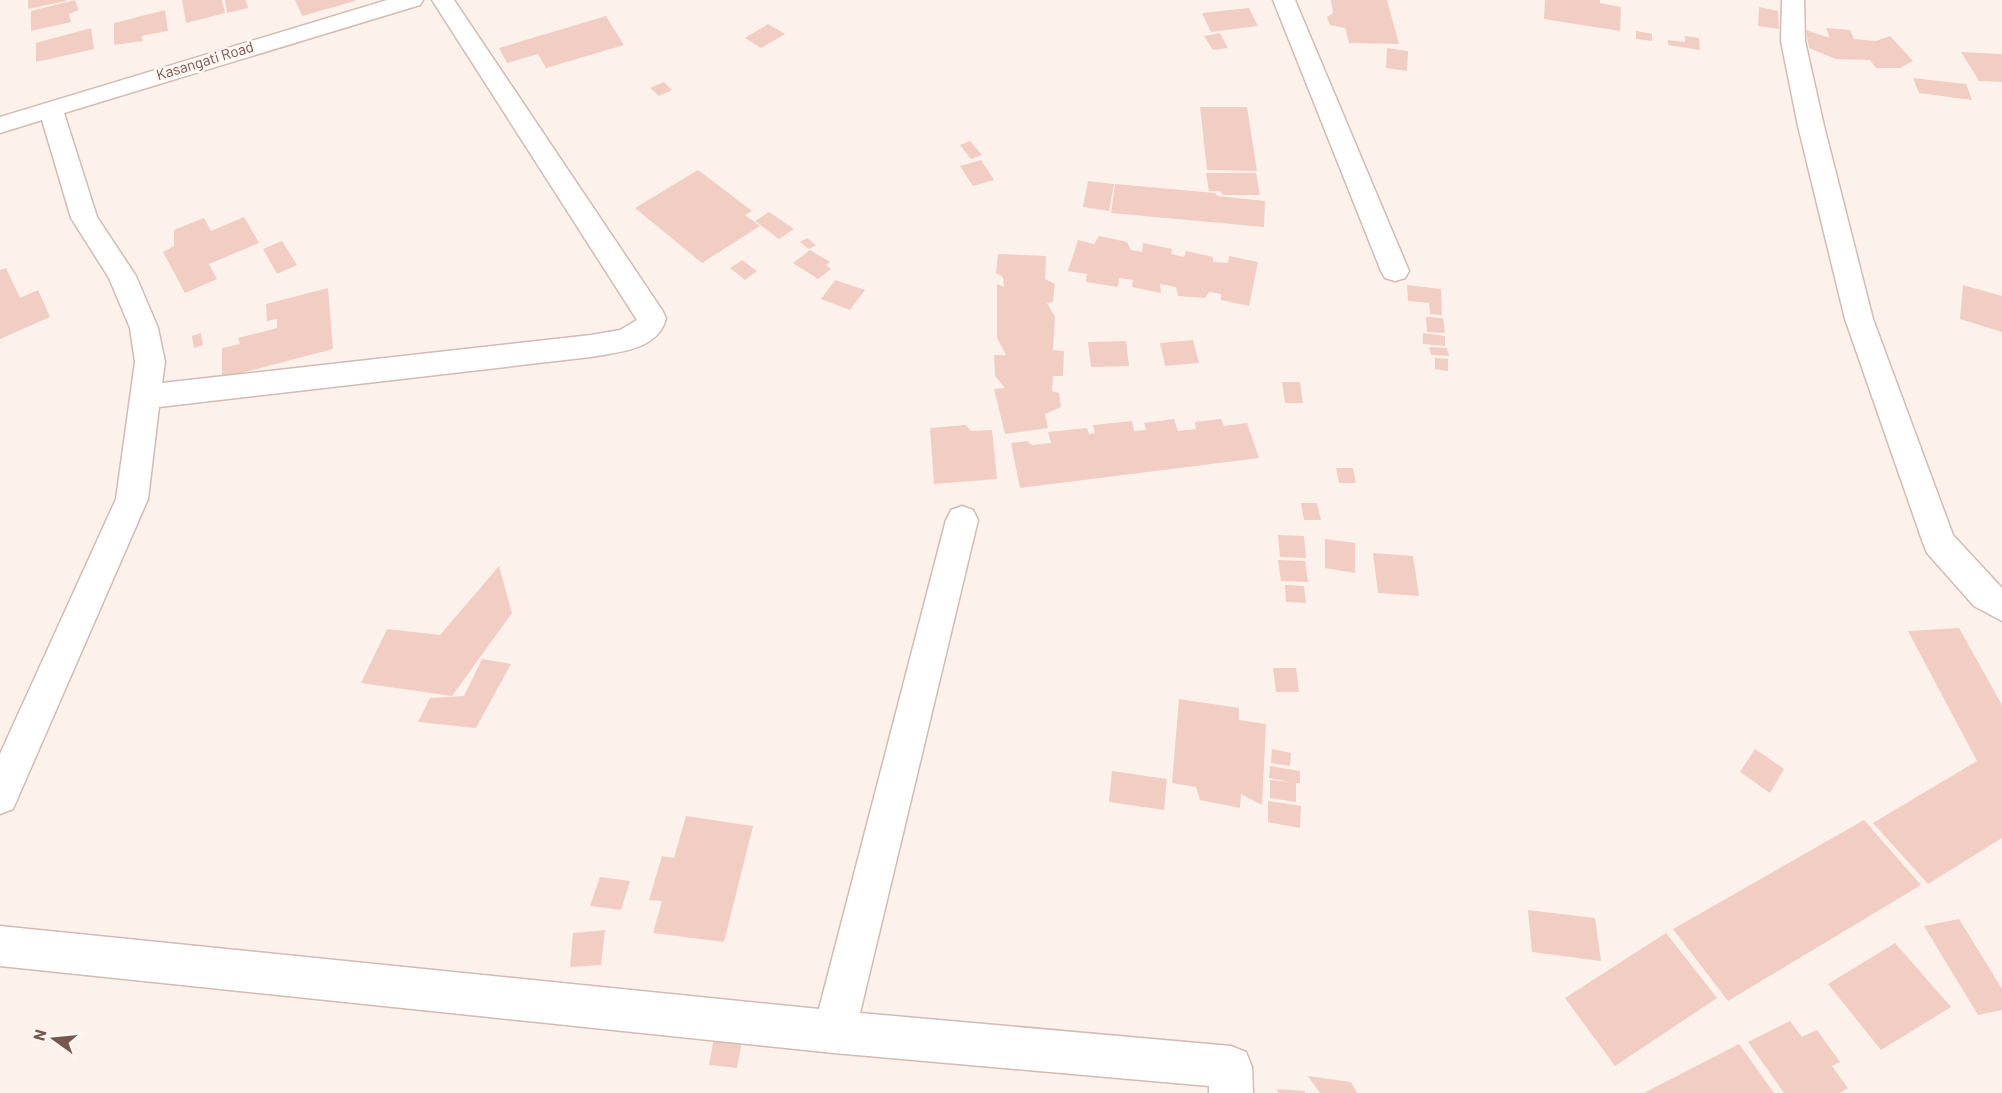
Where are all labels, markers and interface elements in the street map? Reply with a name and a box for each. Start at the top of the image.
street label: Kasangati Road [154,37,256,83]
north arrow [24,1009,84,1069]
text: N [28,1027,50,1043]

